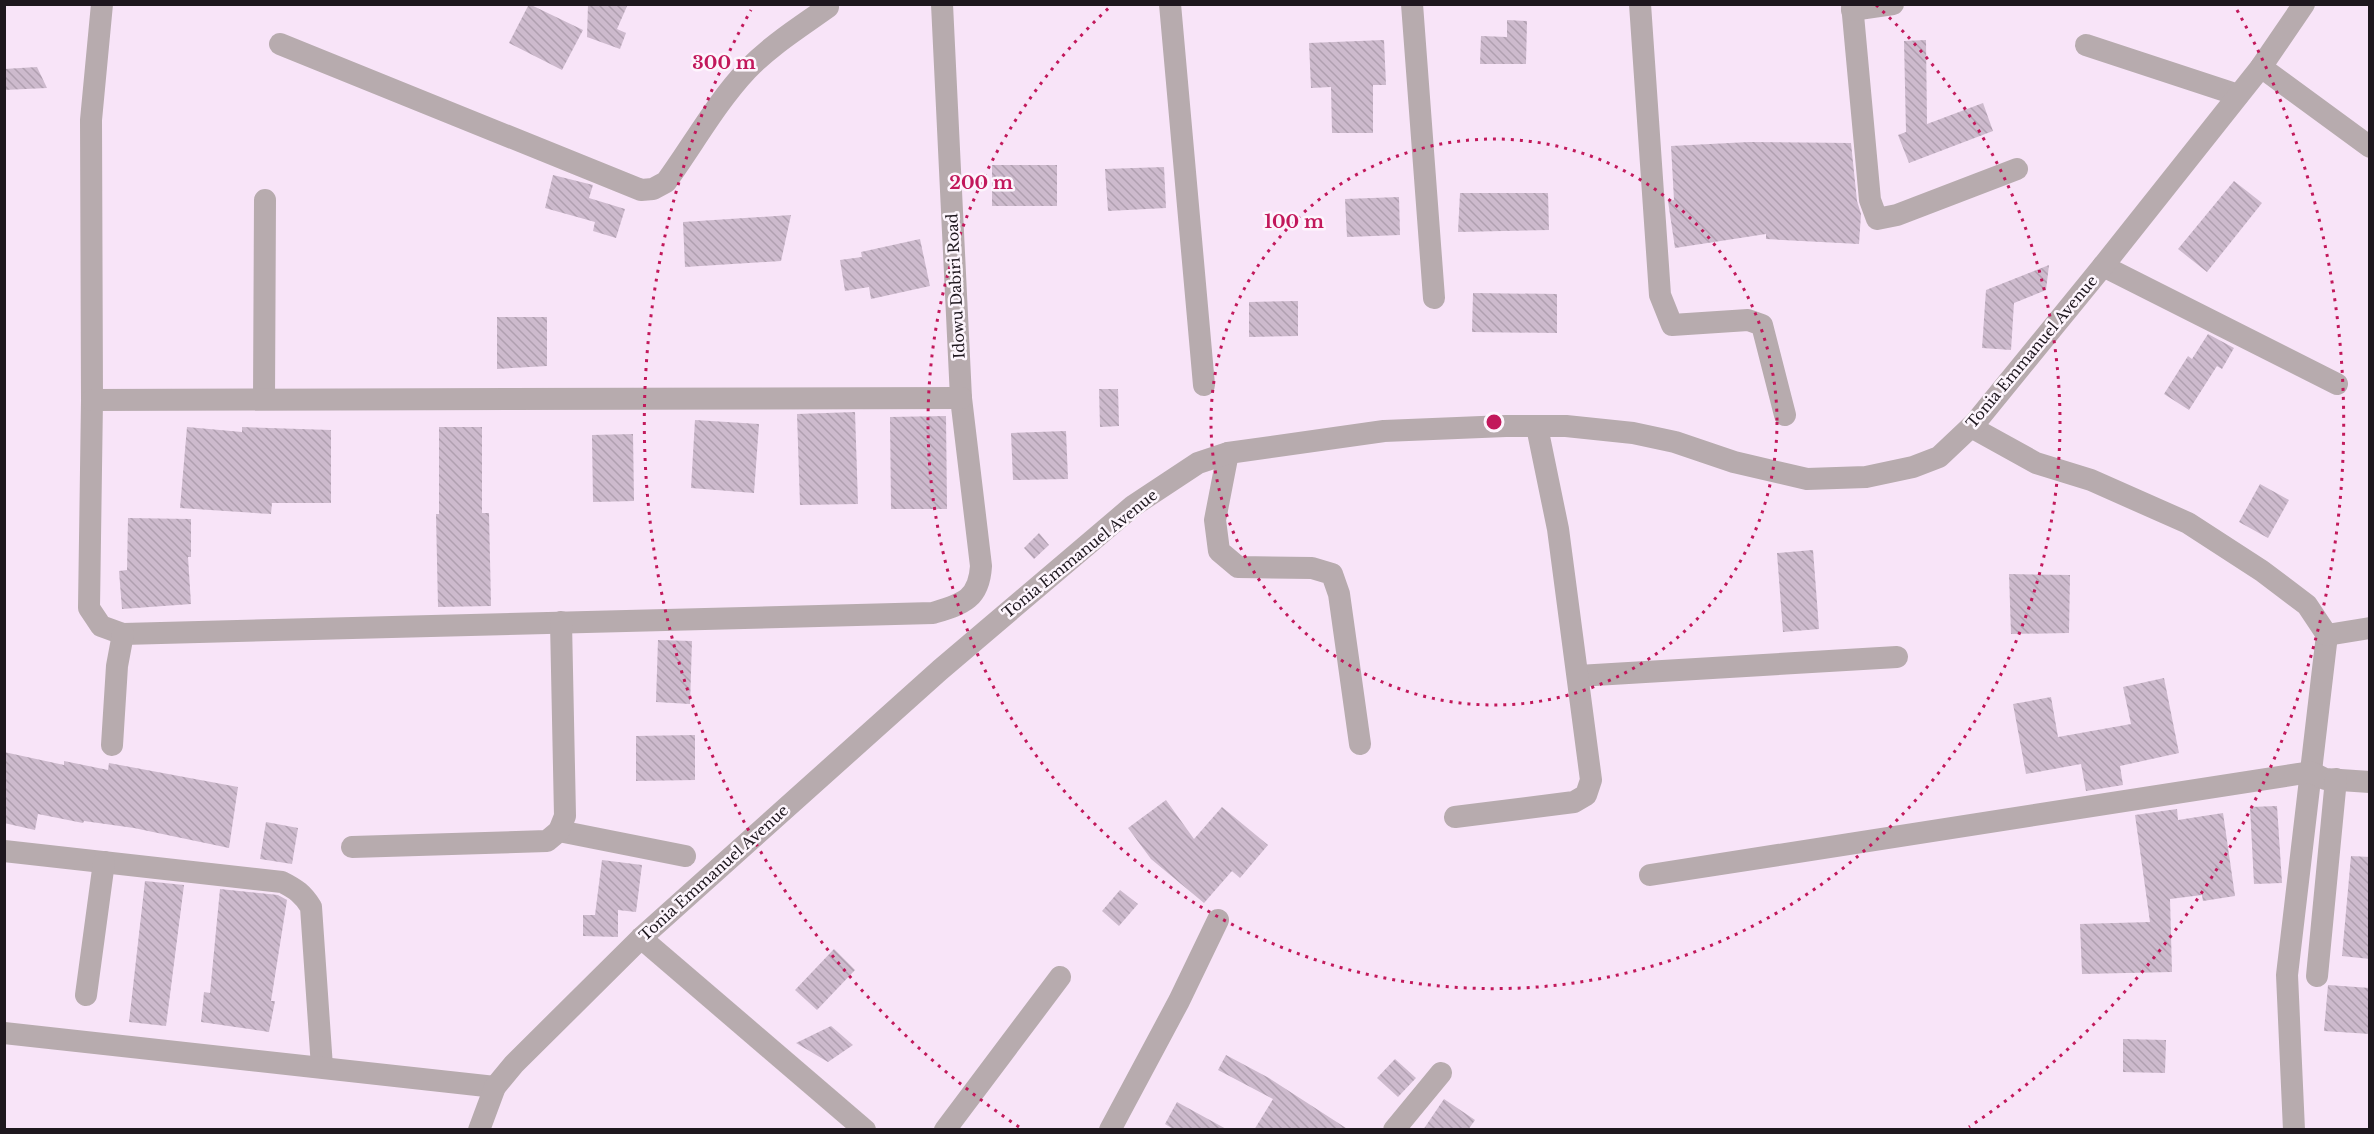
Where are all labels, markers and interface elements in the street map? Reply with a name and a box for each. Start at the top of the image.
text: 300 m [692,52,756,74]
text: 200 m [949,172,1013,194]
text: 100 m [1264,211,1324,233]
street label: Idowu Dabiri Road [942,213,969,359]
street label: Tonia Emmanuel Avenue [1962,271,2101,432]
centre of rings [1484,412,1504,432]
street label: Tonia Emmanuel Avenue [998,485,1161,622]
street label: Tonia Emmanuel Avenue [635,801,792,945]

